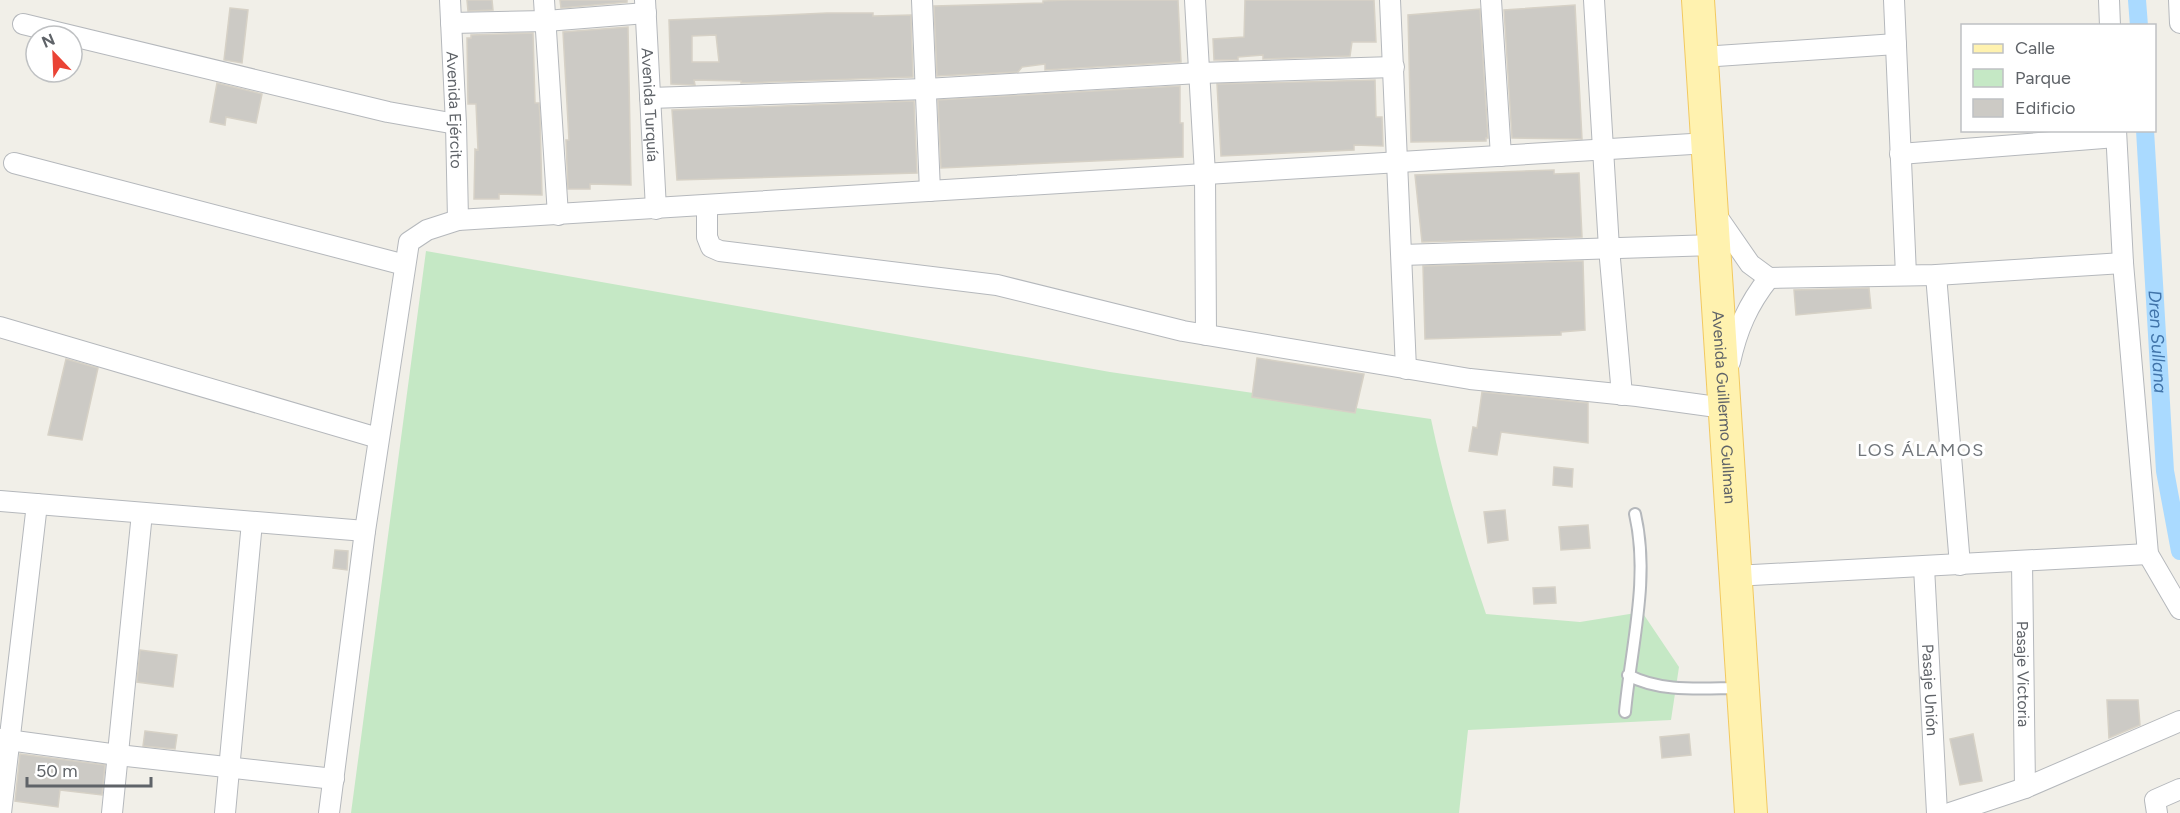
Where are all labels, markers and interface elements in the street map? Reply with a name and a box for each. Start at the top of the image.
north arrow [24,24,84,84]
legend [1961,24,2156,132]
text: N [39,29,58,52]
text: Calle [2015,37,2055,59]
street label: Avenida Turquía [638,47,663,162]
street label: Avenida Ejército [442,51,466,169]
text: Parque [2015,67,2071,89]
text: Edificio [2015,97,2076,119]
water label: Dren Sullana [2143,289,2171,394]
street label: Avenida Guillermo Gullman [1708,310,1740,504]
district label: LOS ÁLAMOS [1857,439,1985,461]
street label: Pasaje Victoria [2013,621,2033,727]
street label: Pasaje Unión [1918,643,1942,736]
scale bar [27,750,152,788]
text: 50 m [36,760,78,782]

